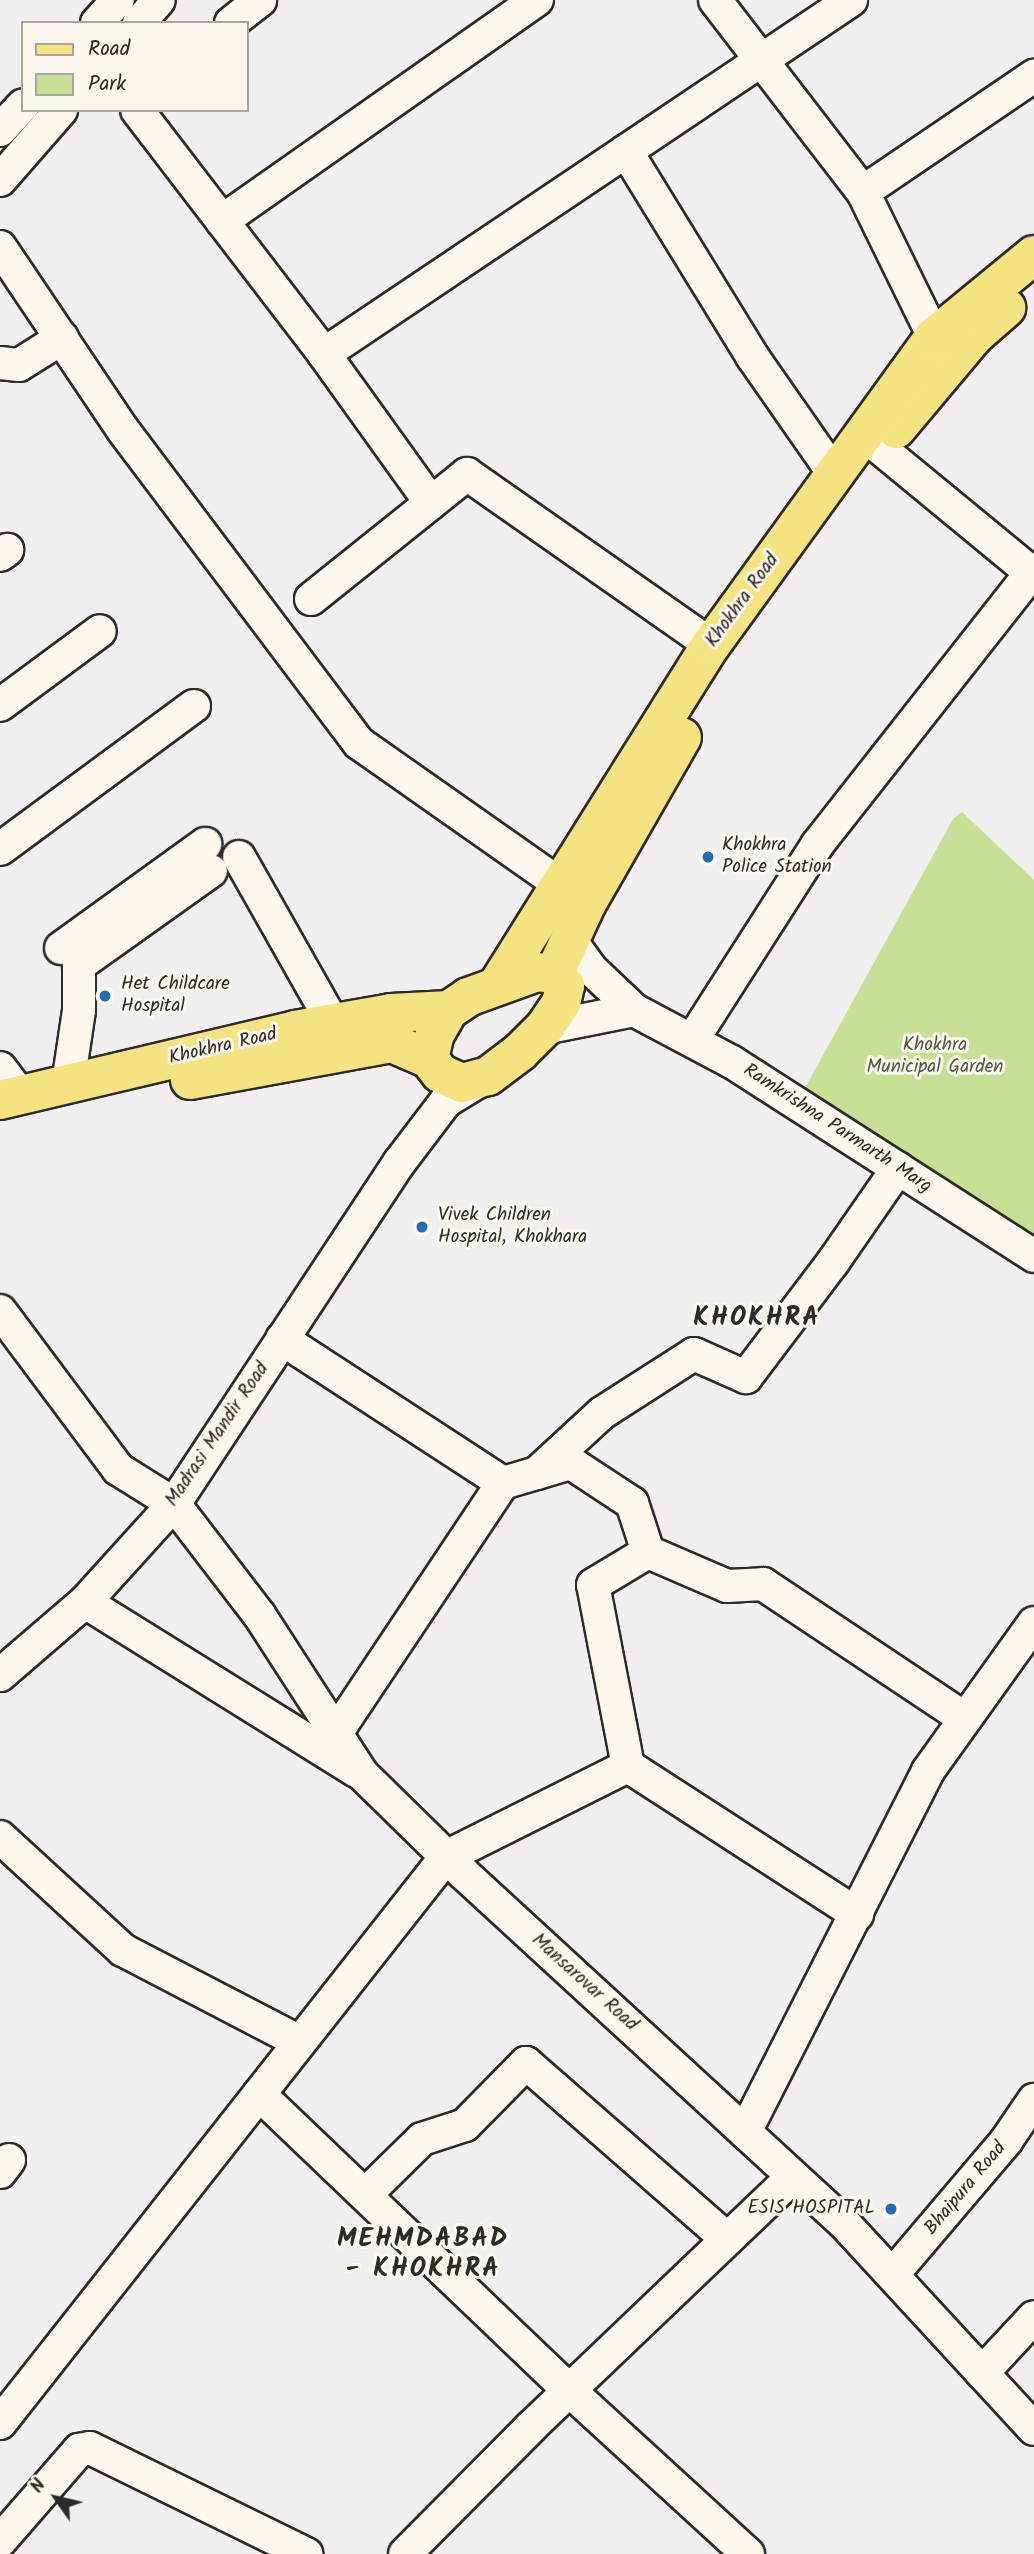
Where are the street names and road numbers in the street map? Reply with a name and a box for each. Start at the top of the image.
street label: Khokhra Road [701,550,785,652]
street label: Khokhra Road [167,1024,279,1070]
street label: Ramkrishna Parmarth Marg [739,1060,935,1198]
street label: Madrasi Mandir Road [161,1359,275,1511]
street label: Mansarovar Road [526,1929,642,2037]
street label: Bhaipura Road [920,2138,1012,2240]

